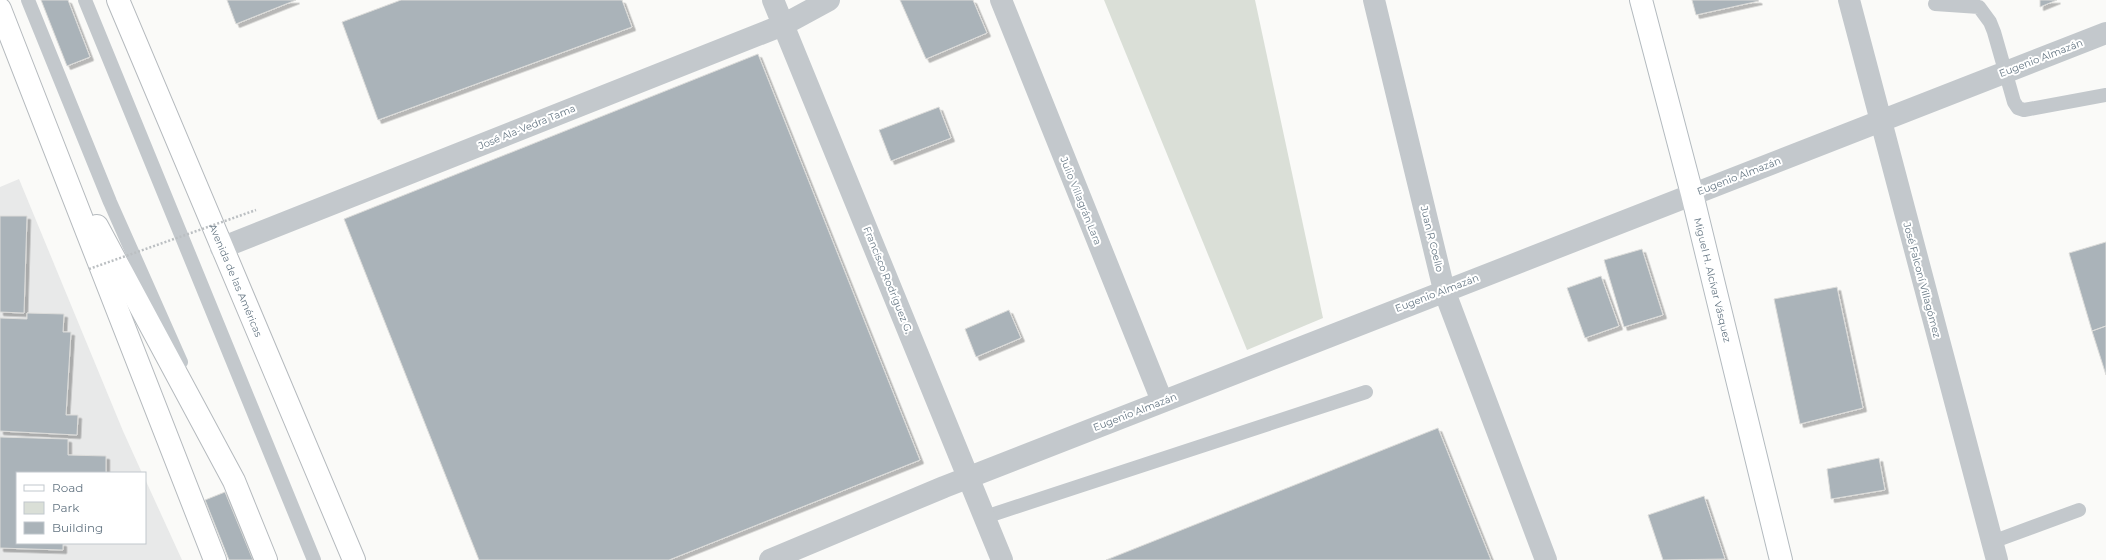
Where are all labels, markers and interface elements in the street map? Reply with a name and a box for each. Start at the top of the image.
street label: Eugenio Almazán [1997,36,2085,80]
street label: José Ala-Vedra Tama [476,102,577,153]
street label: Julio Villagrán Lara [1057,154,1105,247]
street label: Eugenio Almazán [1695,154,1783,198]
street label: Juan R Coello [1417,204,1446,273]
street label: Miguel H. Alcívar Vásquez [1691,216,1734,344]
street label: José Falconí Villagómez [1900,220,1944,339]
street label: Avenida de las Américas [206,222,266,339]
street label: Francísco Rodríguez G. [861,225,915,335]
street label: Eugenio Almazán [1393,271,1481,315]
street label: Eugenio Almazán [1091,390,1179,434]
legend [16,472,146,544]
text: Road [52,480,83,495]
text: Park [52,500,80,515]
text: Building [52,520,103,535]

